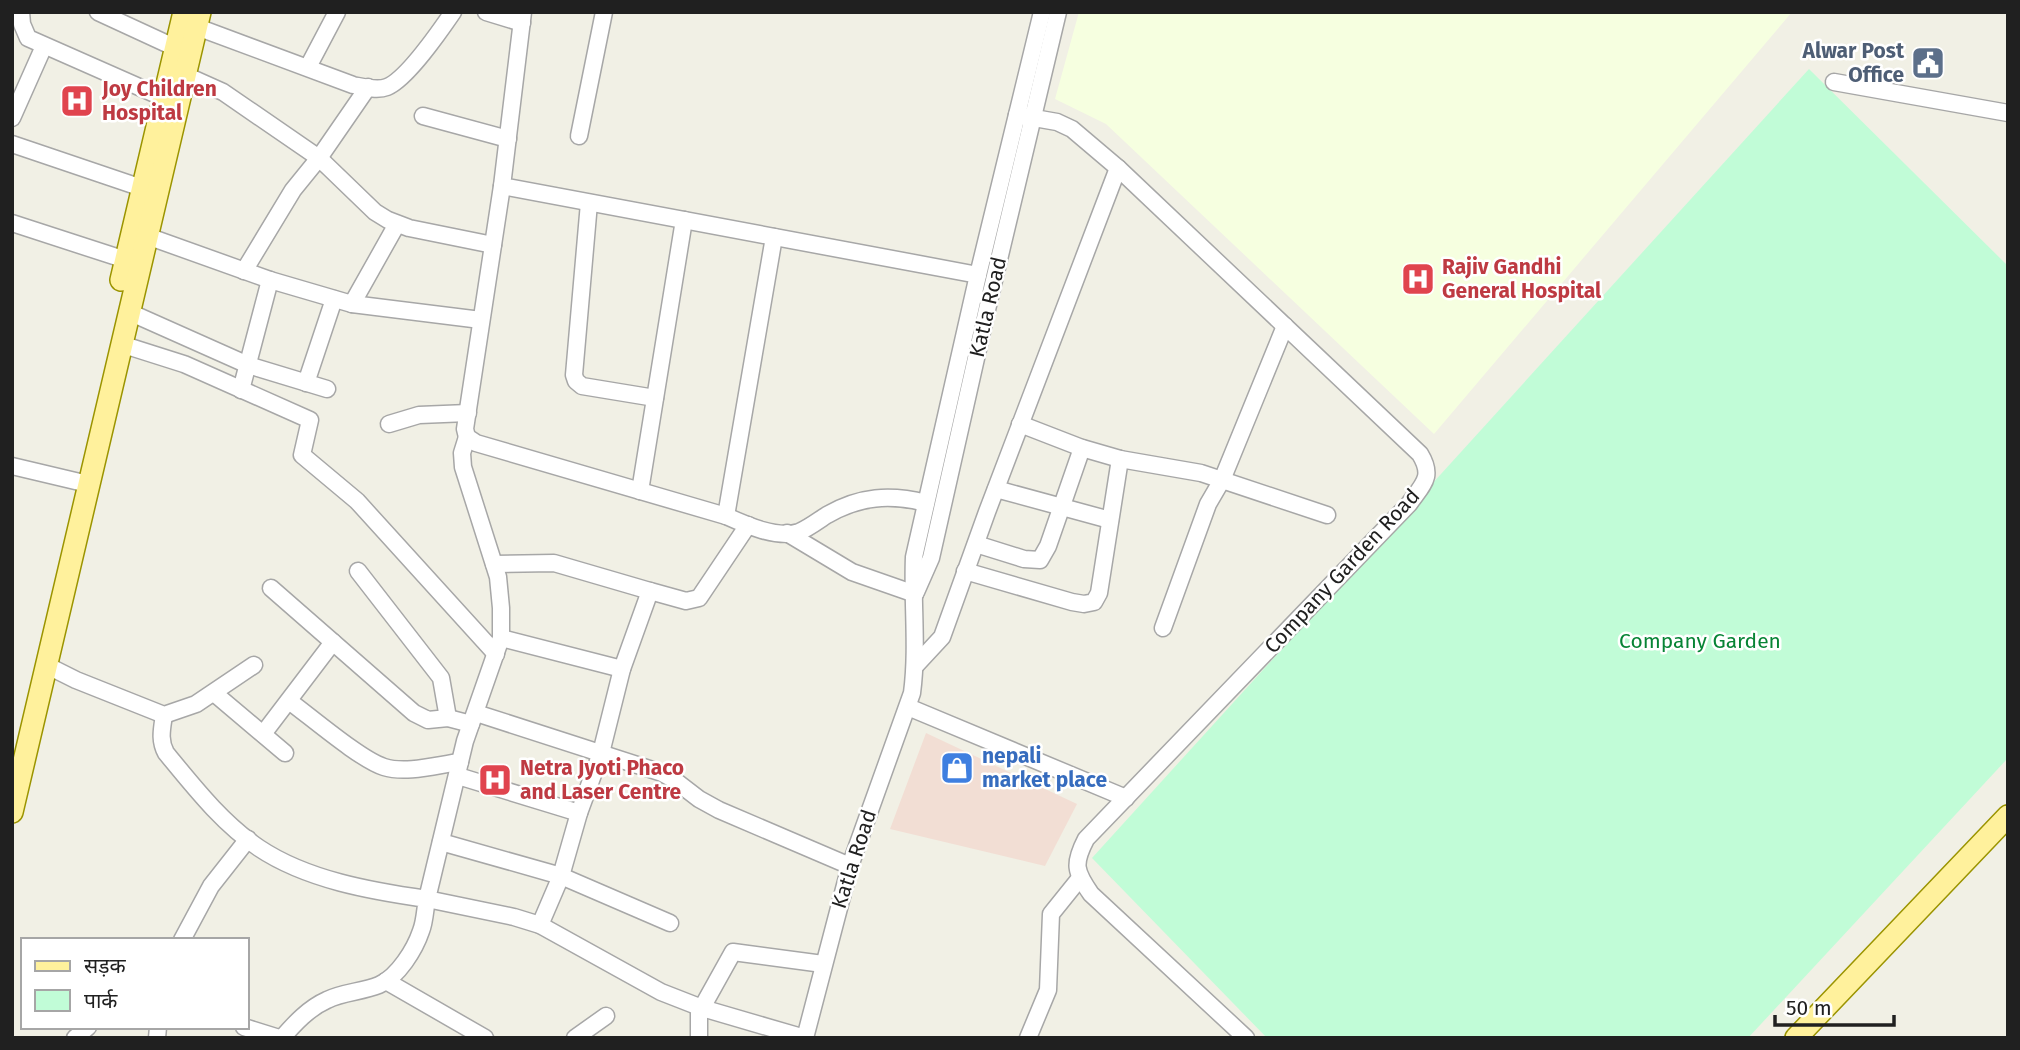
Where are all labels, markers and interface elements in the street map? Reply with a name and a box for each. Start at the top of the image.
place label: Alwar Post Office [1802,38,1905,88]
public building icon: Alwar Post Office [1909,44,1947,82]
place label: Joy Children Hospital [101,76,217,126]
hospital icon: Joy Children Hospital [58,82,96,120]
street label: Katla Road [964,254,1012,360]
place label: Rajiv Gandhi General Hospital [1442,254,1602,304]
hospital icon: Rajiv Gandhi General Hospital [1399,260,1437,298]
street label: Company Garden Road [1259,483,1425,659]
park label: Company Garden [1619,628,1781,654]
place label: nepali market place [982,743,1107,793]
shop icon: nepali market place [938,749,976,787]
place label: Netra Jyoti Phaco and Laser Centre [520,755,684,805]
hospital icon: Netra Jyoti Phaco and Laser Centre [476,761,514,799]
street label: Katla Road [826,806,882,912]
legend [21,938,248,1029]
text: सड़क [84,953,126,979]
scale bar [1775,984,1894,1028]
text: पार्क [84,988,118,1014]
text: 50 m [1786,995,1832,1021]

